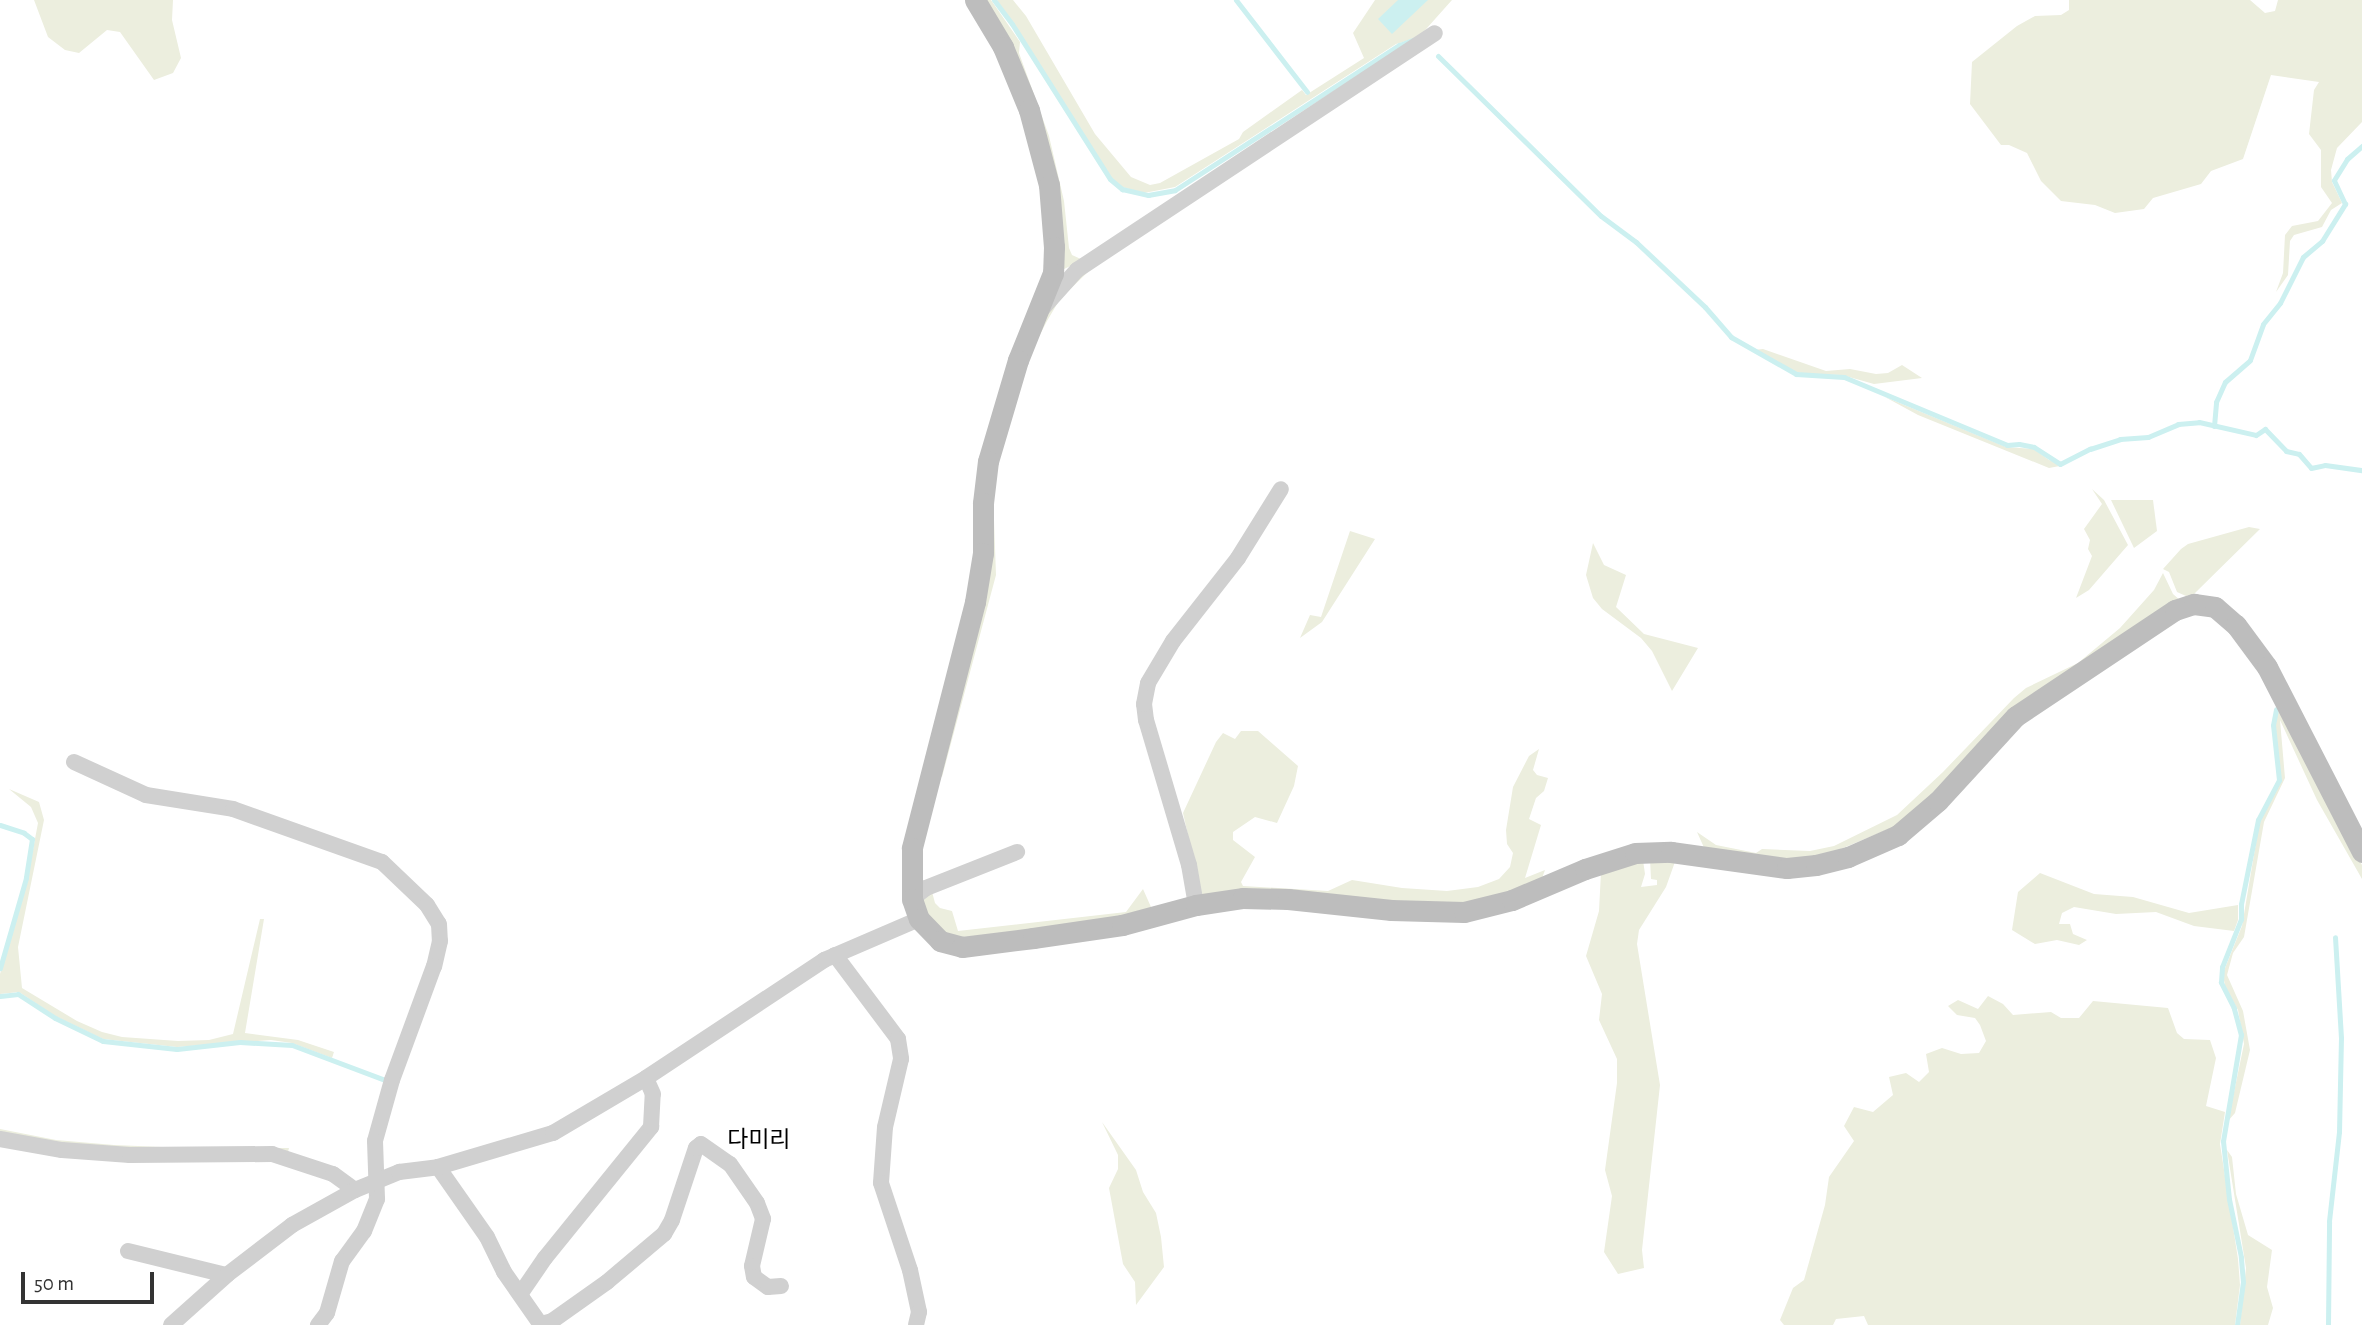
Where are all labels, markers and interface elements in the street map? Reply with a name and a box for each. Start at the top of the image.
district label: 다미리 [727,1127,791,1155]
scale bar [24,1258,158,1302]
text: 50 m [34,1273,74,1294]

